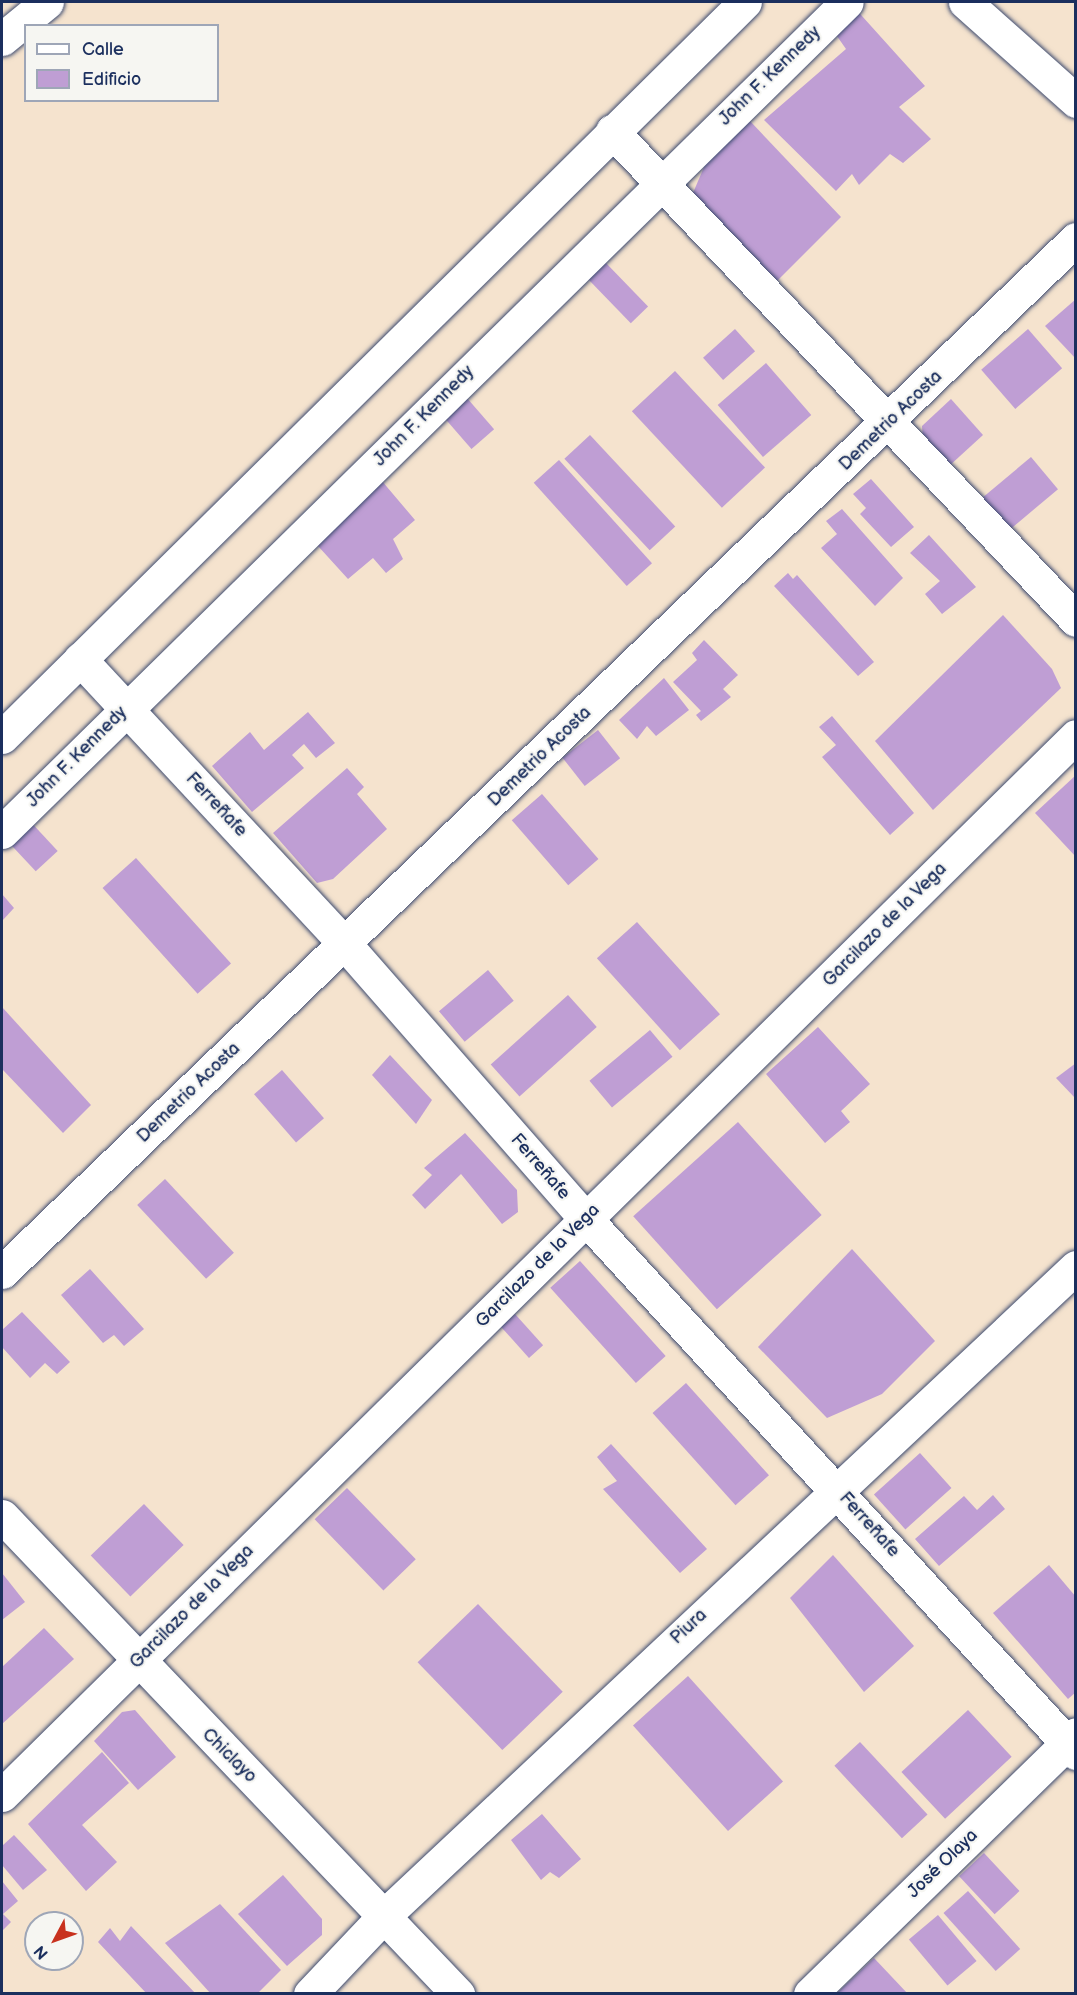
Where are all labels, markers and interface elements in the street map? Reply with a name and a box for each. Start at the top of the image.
street label: John F. Kennedy [715,22,825,130]
legend [24,24,219,102]
text: Calle [82,39,124,60]
text: Edificio [82,69,141,90]
street label: John F. Kennedy [369,361,479,471]
street label: Demetrio Acosta [835,366,947,476]
street label: John F. Kennedy [22,702,132,812]
street label: Demetrio Acosta [484,702,596,812]
street label: Ferreñafe [181,768,251,842]
street label: Garcilazo de la Vega [818,858,952,992]
street label: Demetrio Acosta [133,1038,245,1148]
street label: Ferreñafe [506,1130,574,1204]
street label: Garcilazo de la Vega [471,1199,605,1333]
street label: Ferreñafe [834,1488,904,1562]
street label: Garcilazo de la Vega [125,1540,259,1674]
street label: Piura [666,1605,712,1649]
street label: Chiclayo [197,1724,261,1788]
street label: José Olaya [903,1825,983,1903]
north arrow [24,1911,84,1971]
text: N [30,1941,53,1963]

